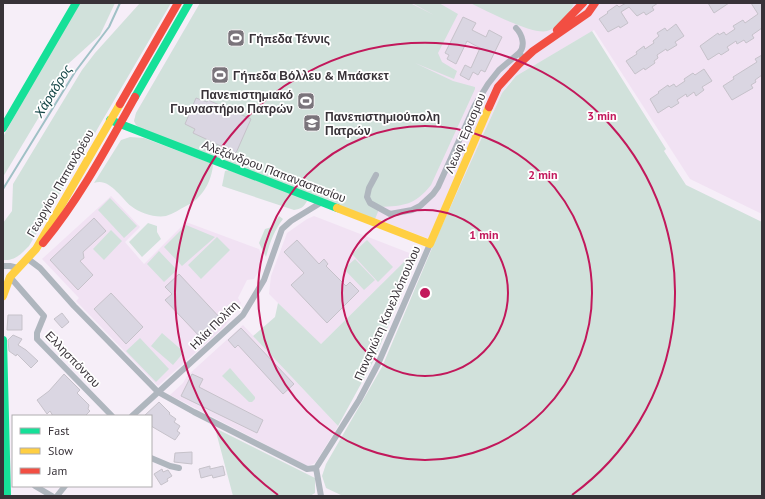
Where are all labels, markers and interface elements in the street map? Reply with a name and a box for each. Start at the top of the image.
sports icon: Γήπεδα Τέννις [226,28,246,48]
place label: Γήπεδα Τέννις [249,31,330,46]
water label: Χάραδρος [30,61,76,121]
sports icon: Γήπεδα Βόλλευ & Μπάσκετ [210,65,230,85]
place label: Γήπεδα Βόλλευ & Μπάσκετ [233,68,389,83]
place label: Πανεπιστημιακό Γυμναστήριο Πατρών [170,87,293,116]
sports icon: Πανεπιστημιακό Γυμναστήριο Πατρών [296,91,316,111]
street label: Λεωφ. Έρασμου [441,91,489,175]
text: 3 min [587,108,617,123]
place label: Πανεπιστημιούπολη Πατρών [325,109,440,138]
school or university icon: Πανεπιστημιούπολη Πατρών [302,113,322,133]
street label: Γεωργίου Παπανδρέου [23,126,97,240]
street label: Αλεξάνδρου Παπαναστασίου [200,137,348,205]
text: 2 min [528,167,558,182]
text: 1 min [469,227,499,242]
street label: Παναγιώτη Κανελλόπουλου [350,243,424,383]
centre of rings [418,286,432,300]
street label: Ηλία Πολίτη [187,298,241,352]
street label: Ελλησπόντου [42,328,104,390]
legend [12,415,152,487]
text: Fast [48,423,69,438]
text: Slow [48,443,73,458]
text: Jam [47,463,67,478]

